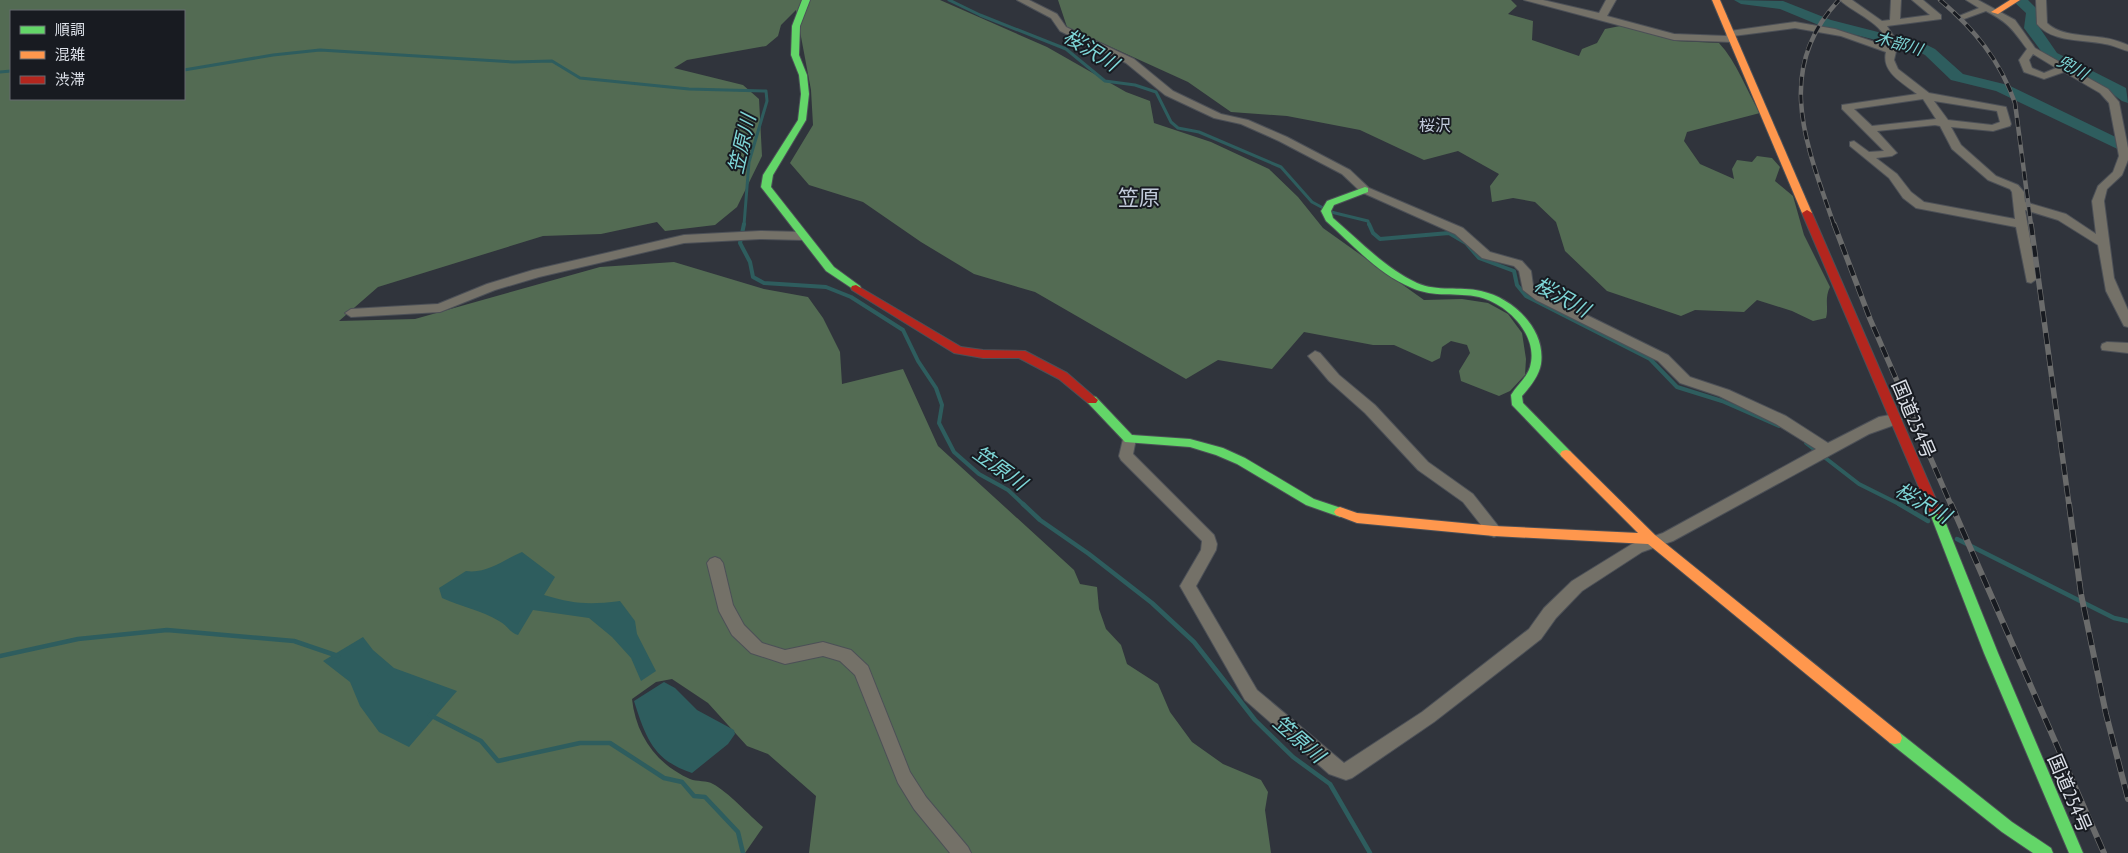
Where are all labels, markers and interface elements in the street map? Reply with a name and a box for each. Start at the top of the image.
legend [10,10,185,100]
text: 順調 [55,20,85,39]
water label: 桜沢川 [1059,23,1125,78]
water label: 木部川 [1873,27,1927,60]
text: 混雑 [55,45,85,64]
water label: 兜川 [2054,50,2094,84]
text: 渋滞 [55,70,85,89]
water label: 笠原川 [723,110,762,176]
district label: 桜沢 [1419,115,1451,135]
district label: 笠原 [1118,184,1160,211]
water label: 桜沢川 [1529,271,1596,324]
street label: 国道254号 [1887,376,1941,462]
water label: 笠原川 [968,440,1034,497]
water label: 桜沢川 [1891,477,1957,530]
water label: 笠原川 [1268,710,1332,770]
street label: 国道254号 [2043,750,2097,836]

